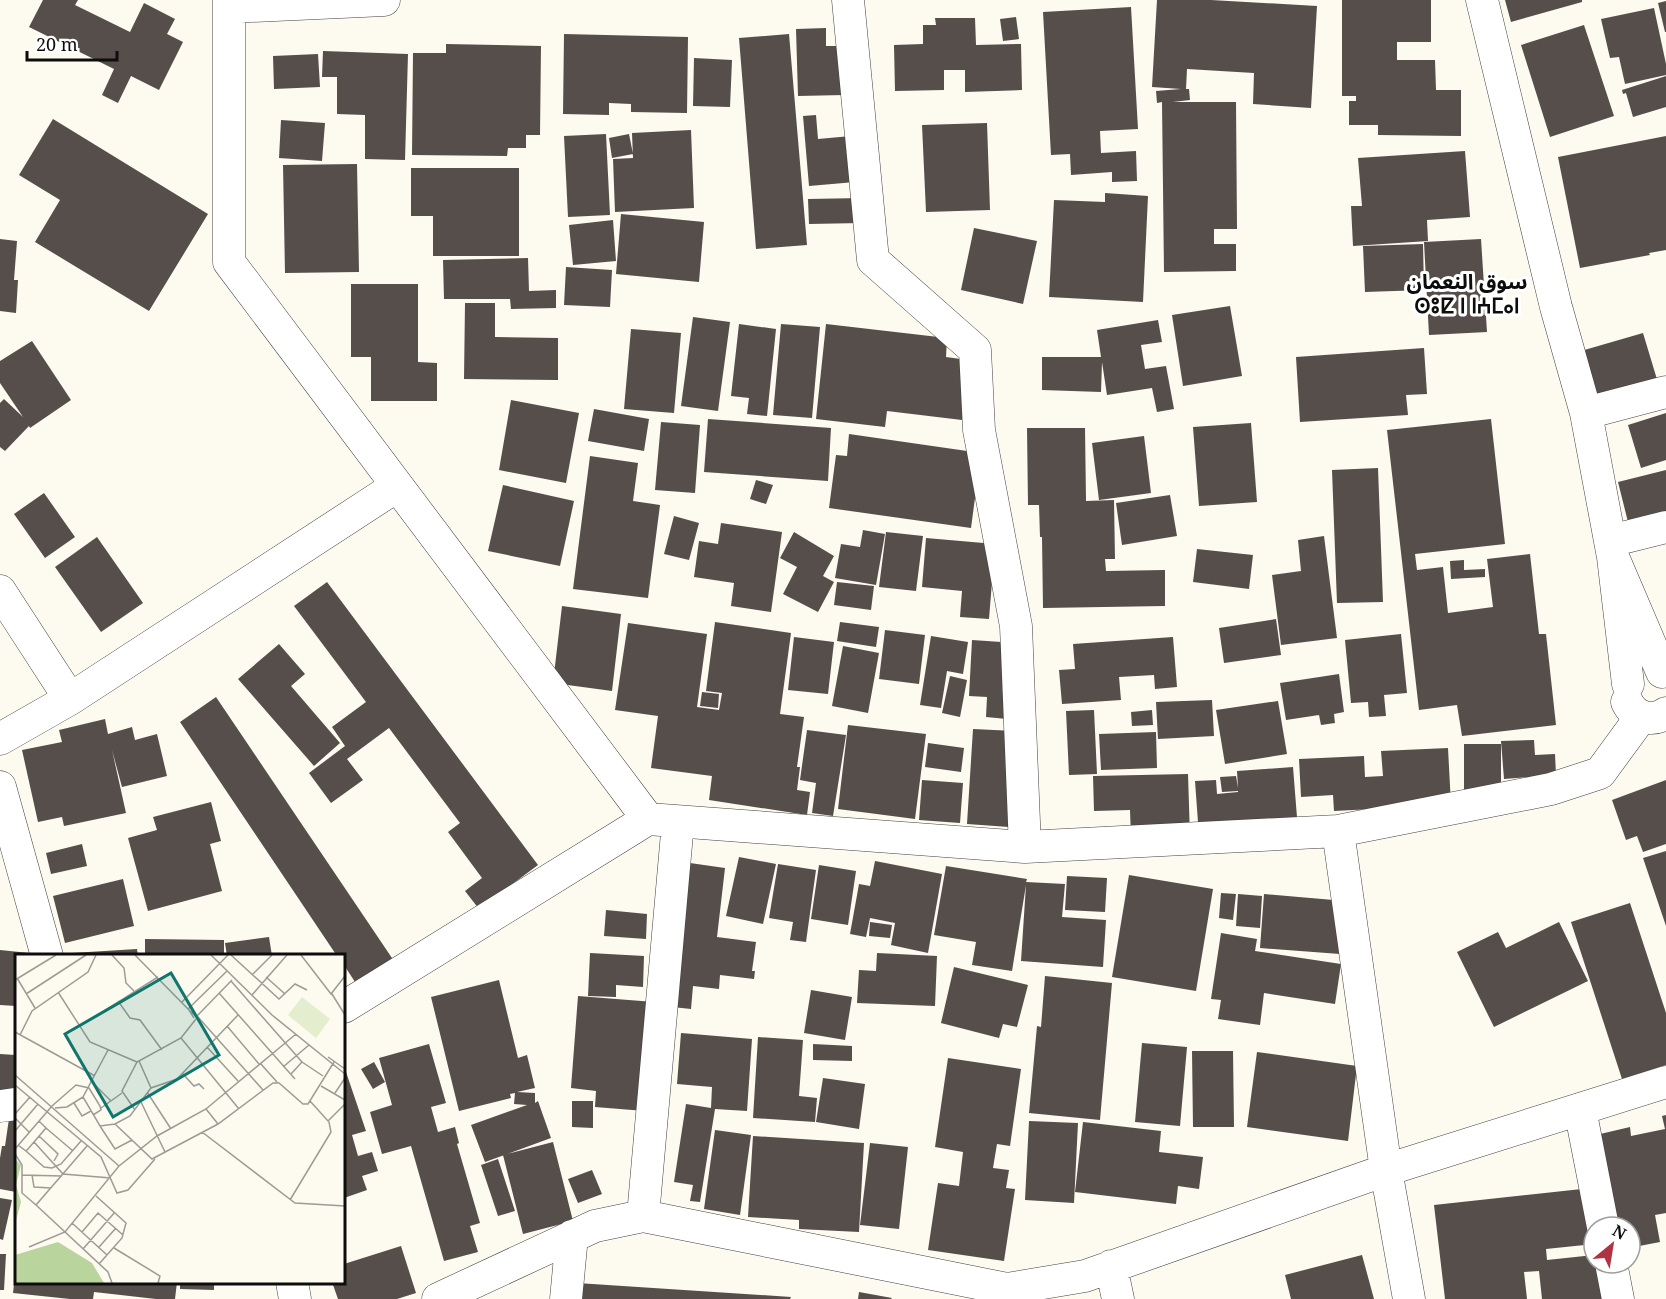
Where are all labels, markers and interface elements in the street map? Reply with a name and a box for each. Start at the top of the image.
scale bar [27,24,117,62]
text: 20 m [36,32,78,56]
district label: سوق النعمان ⵙⵓⵇ ⵏ ⵏⵄⵎⴰⵏ [1407,267,1527,319]
inset map [15,954,345,1284]
north arrow [1582,1215,1642,1275]
text: N [1609,1219,1631,1245]

